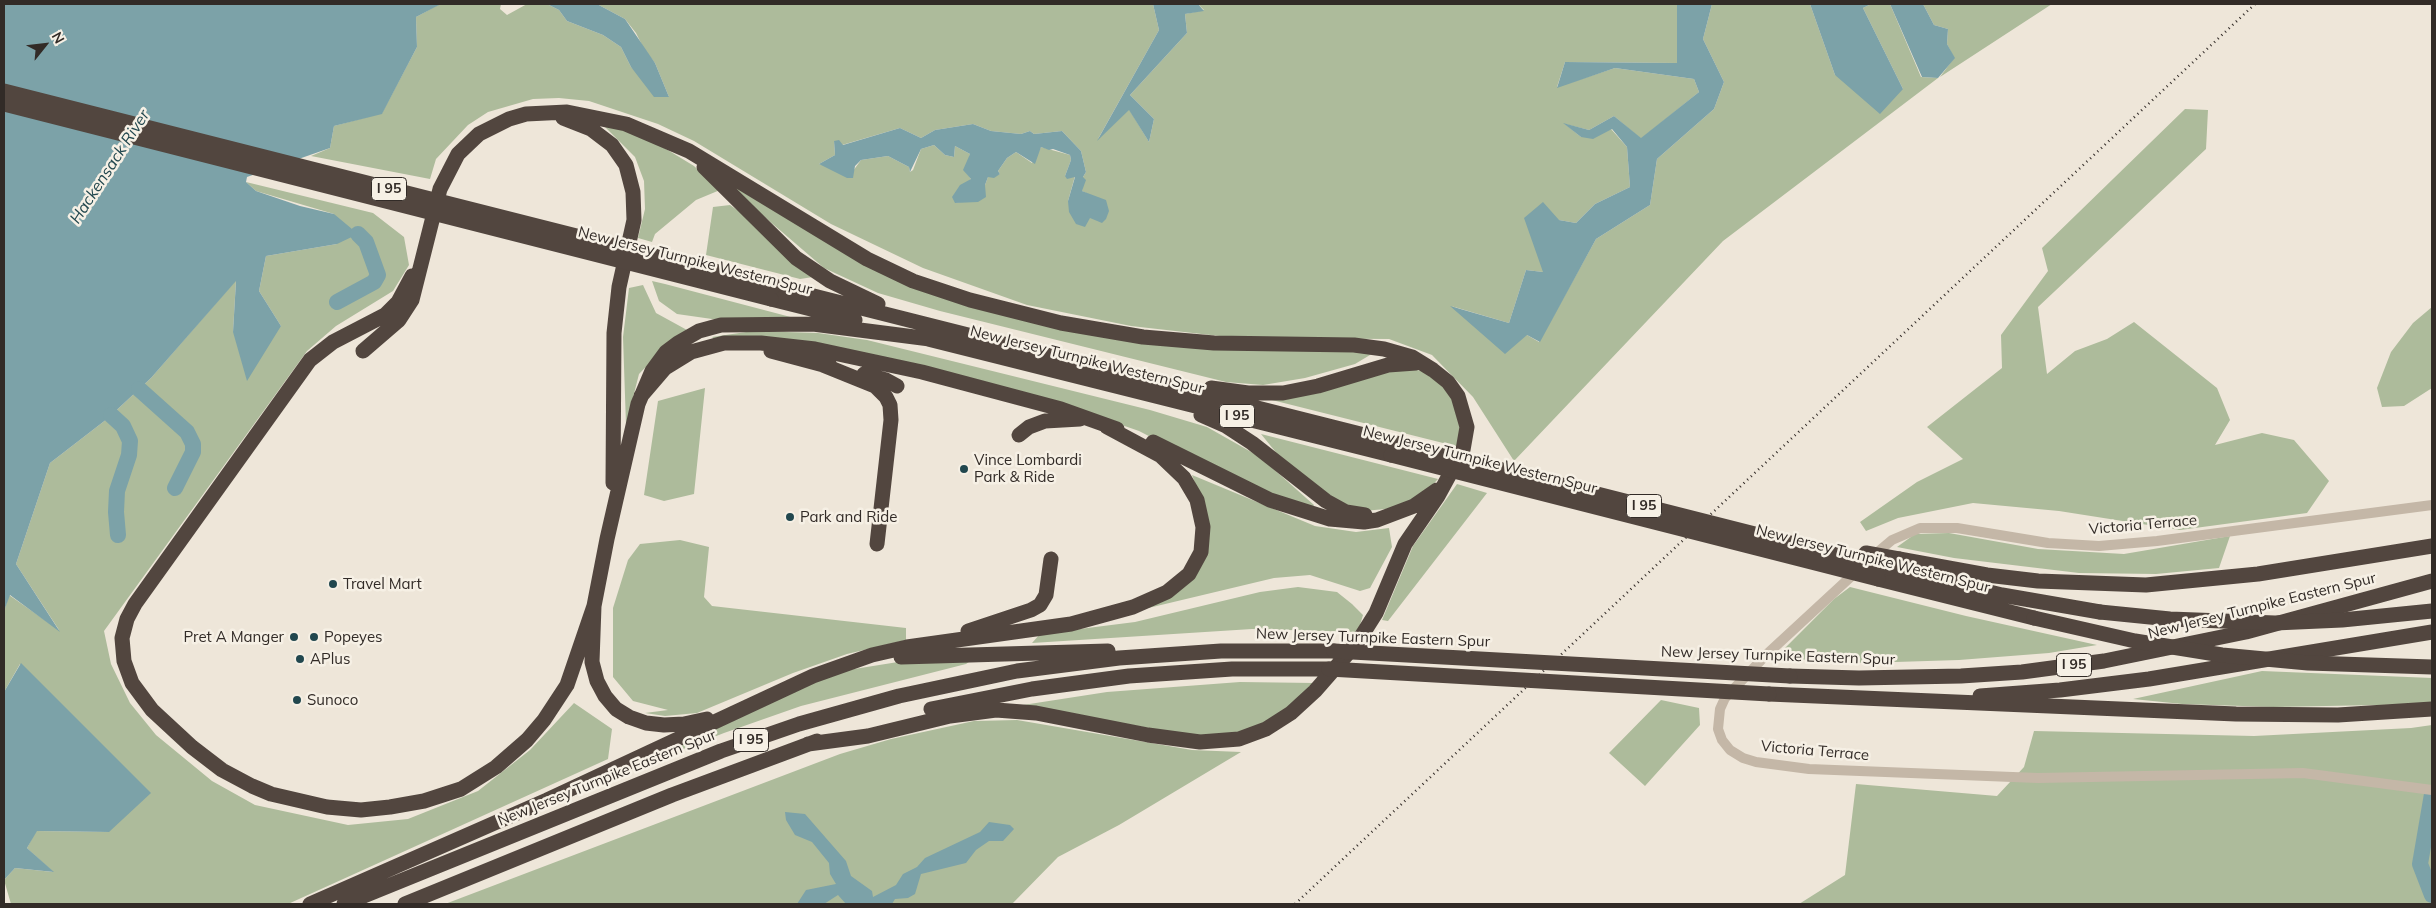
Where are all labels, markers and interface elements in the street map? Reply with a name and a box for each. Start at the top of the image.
north arrow [20,20,70,70]
text: N [48,29,69,47]
water label: Hackensack River [66,107,154,227]
road number: I 95 [372,178,406,200]
street label: New Jersey Turnpike Western Spur [576,223,814,299]
street label: New Jersey Turnpike Western Spur [968,322,1206,398]
road number: I 95 [1220,404,1254,428]
street label: New Jersey Turnpike Western Spur [1361,422,1599,498]
place label: Vince Lombardi Park & Ride [974,451,1082,486]
marker: Vince Lombardi Park & Ride [958,463,970,475]
road number: I 95 [1626,494,1662,518]
place label: Park and Ride [800,508,897,526]
marker: Park and Ride [784,511,796,523]
street label: Victoria Terrace [2088,511,2198,539]
street label: New Jersey Turnpike Western Spur [1754,521,1992,597]
street label: New Jersey Turnpike Eastern Spur [2146,569,2378,643]
place label: Travel Mart [343,575,422,593]
marker: Travel Mart [327,578,339,590]
street label: New Jersey Turnpike Eastern Spur [1256,625,1490,651]
place label: Pret A Manger [183,628,284,646]
place label: Popeyes [324,628,383,646]
marker: Pret A Manger [288,631,300,643]
marker: Popeyes [308,631,320,643]
street label: New Jersey Turnpike Eastern Spur [1661,643,1895,669]
place label: APlus [310,650,350,668]
marker: APlus [294,653,306,665]
road number: I 95 [2056,654,2092,676]
place label: Sunoco [307,691,358,709]
marker: Sunoco [291,694,303,706]
street label: New Jersey Turnpike Eastern Spur [495,726,719,830]
road number: I 95 [734,728,768,752]
street label: Victoria Terrace [1760,737,1870,765]

